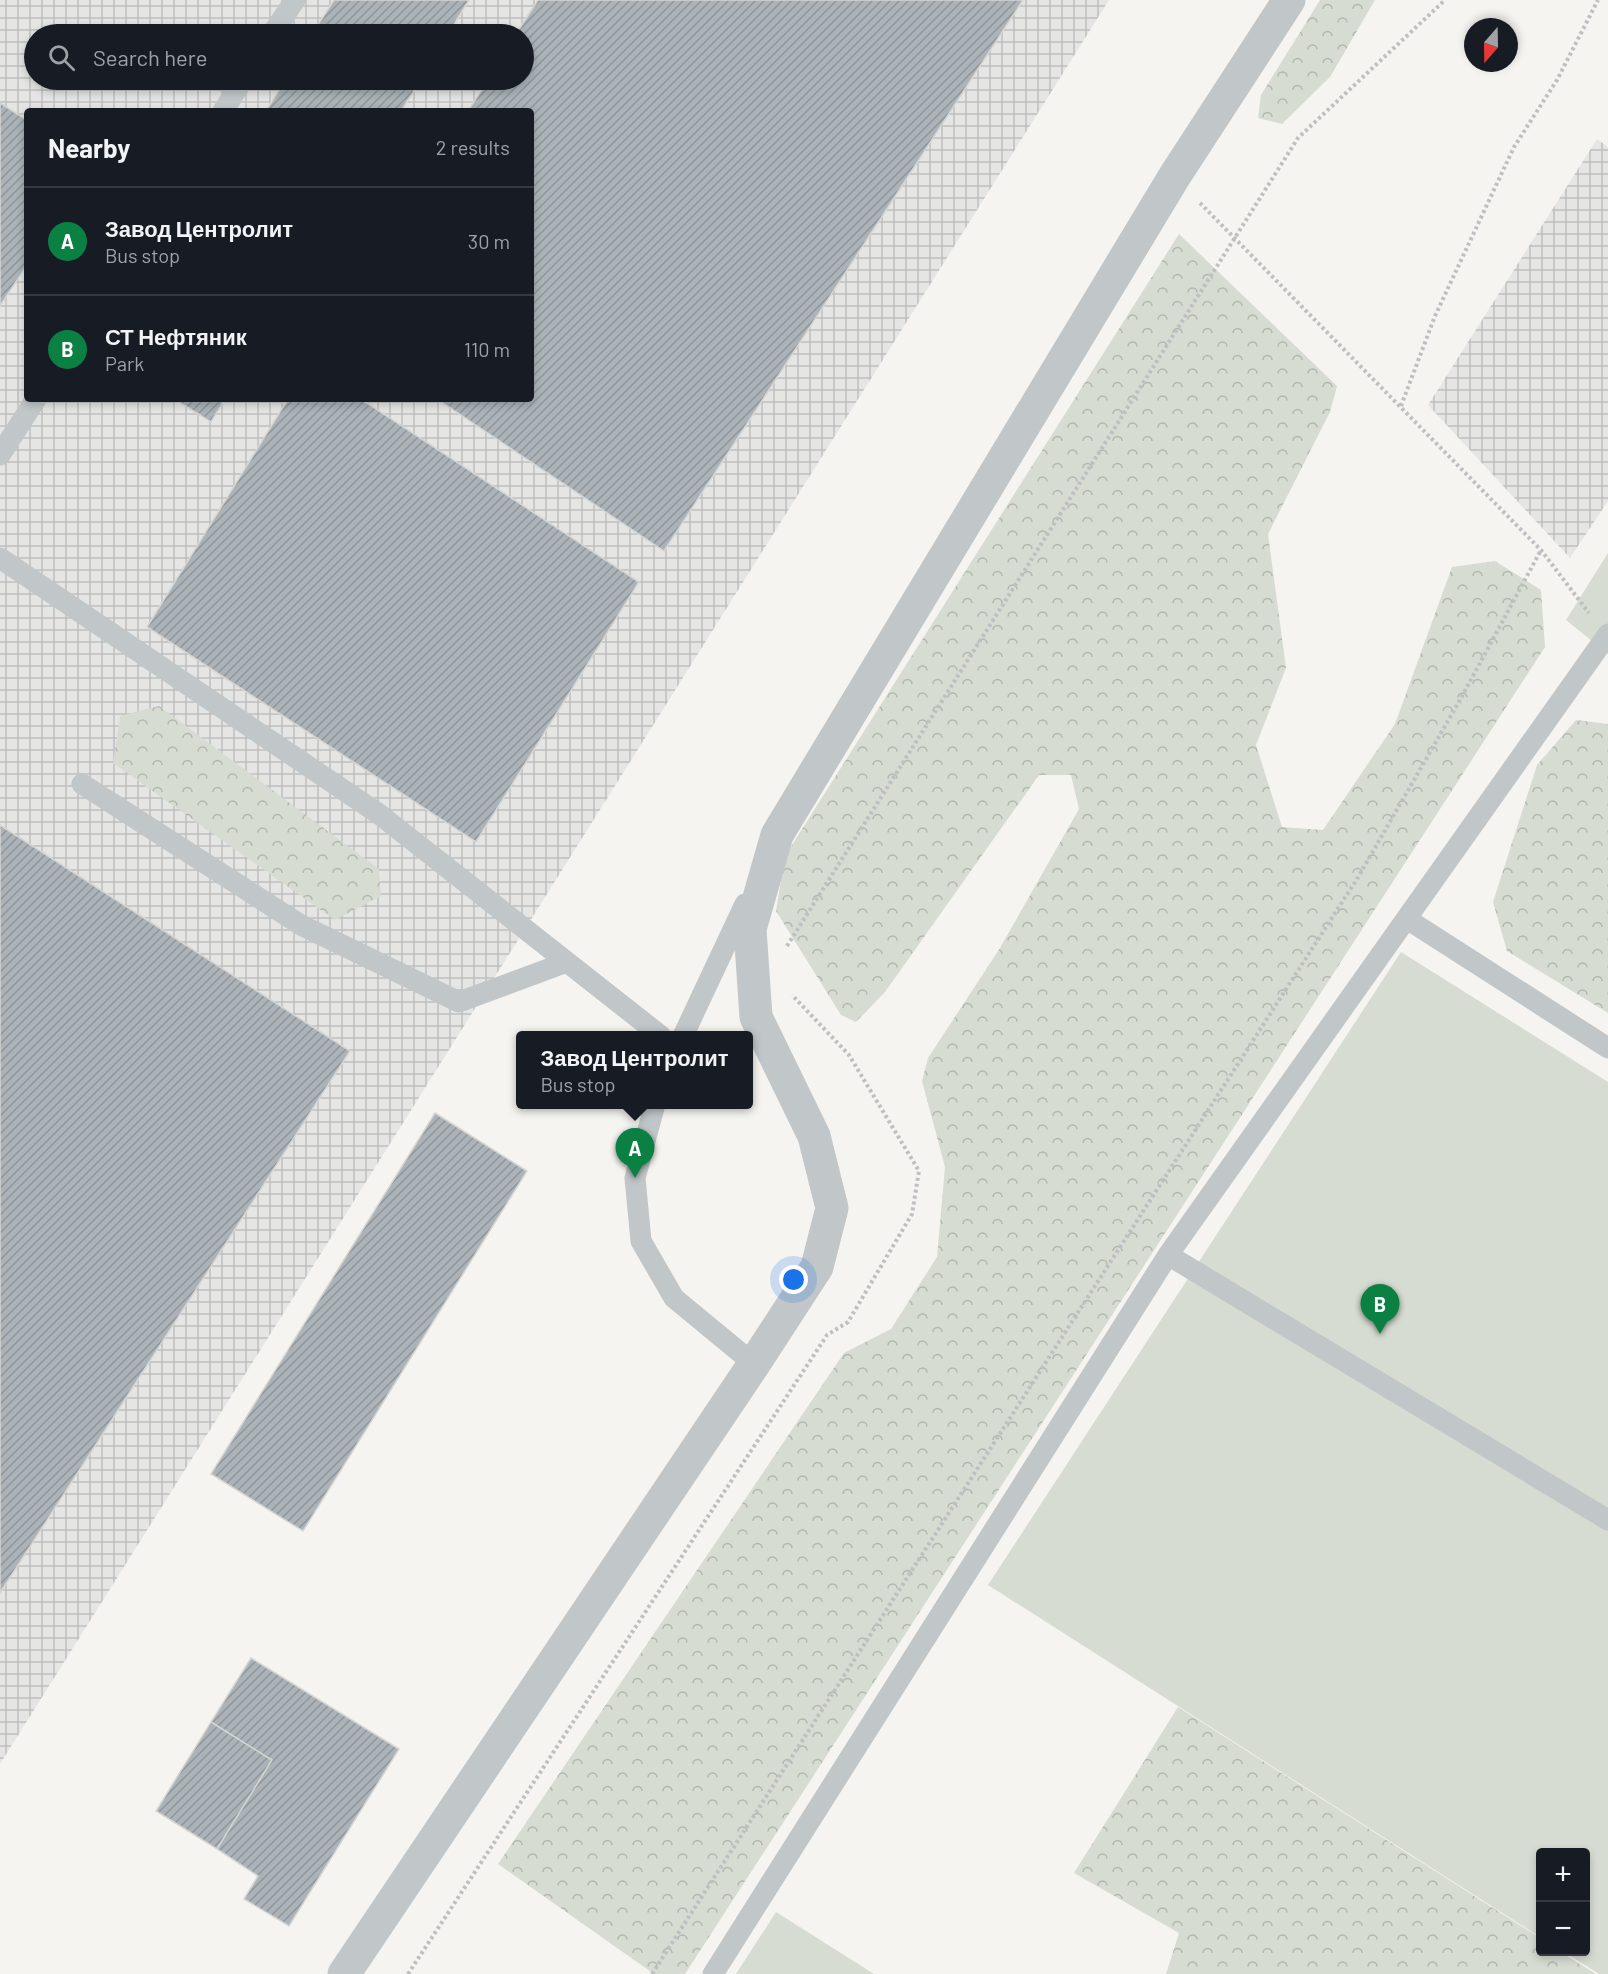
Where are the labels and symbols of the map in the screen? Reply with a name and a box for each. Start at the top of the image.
north arrow [1464,18,1518,72]
pin: A [616,1128,654,1178]
your location [779,1265,808,1294]
pin: B [1360,1284,1400,1334]

